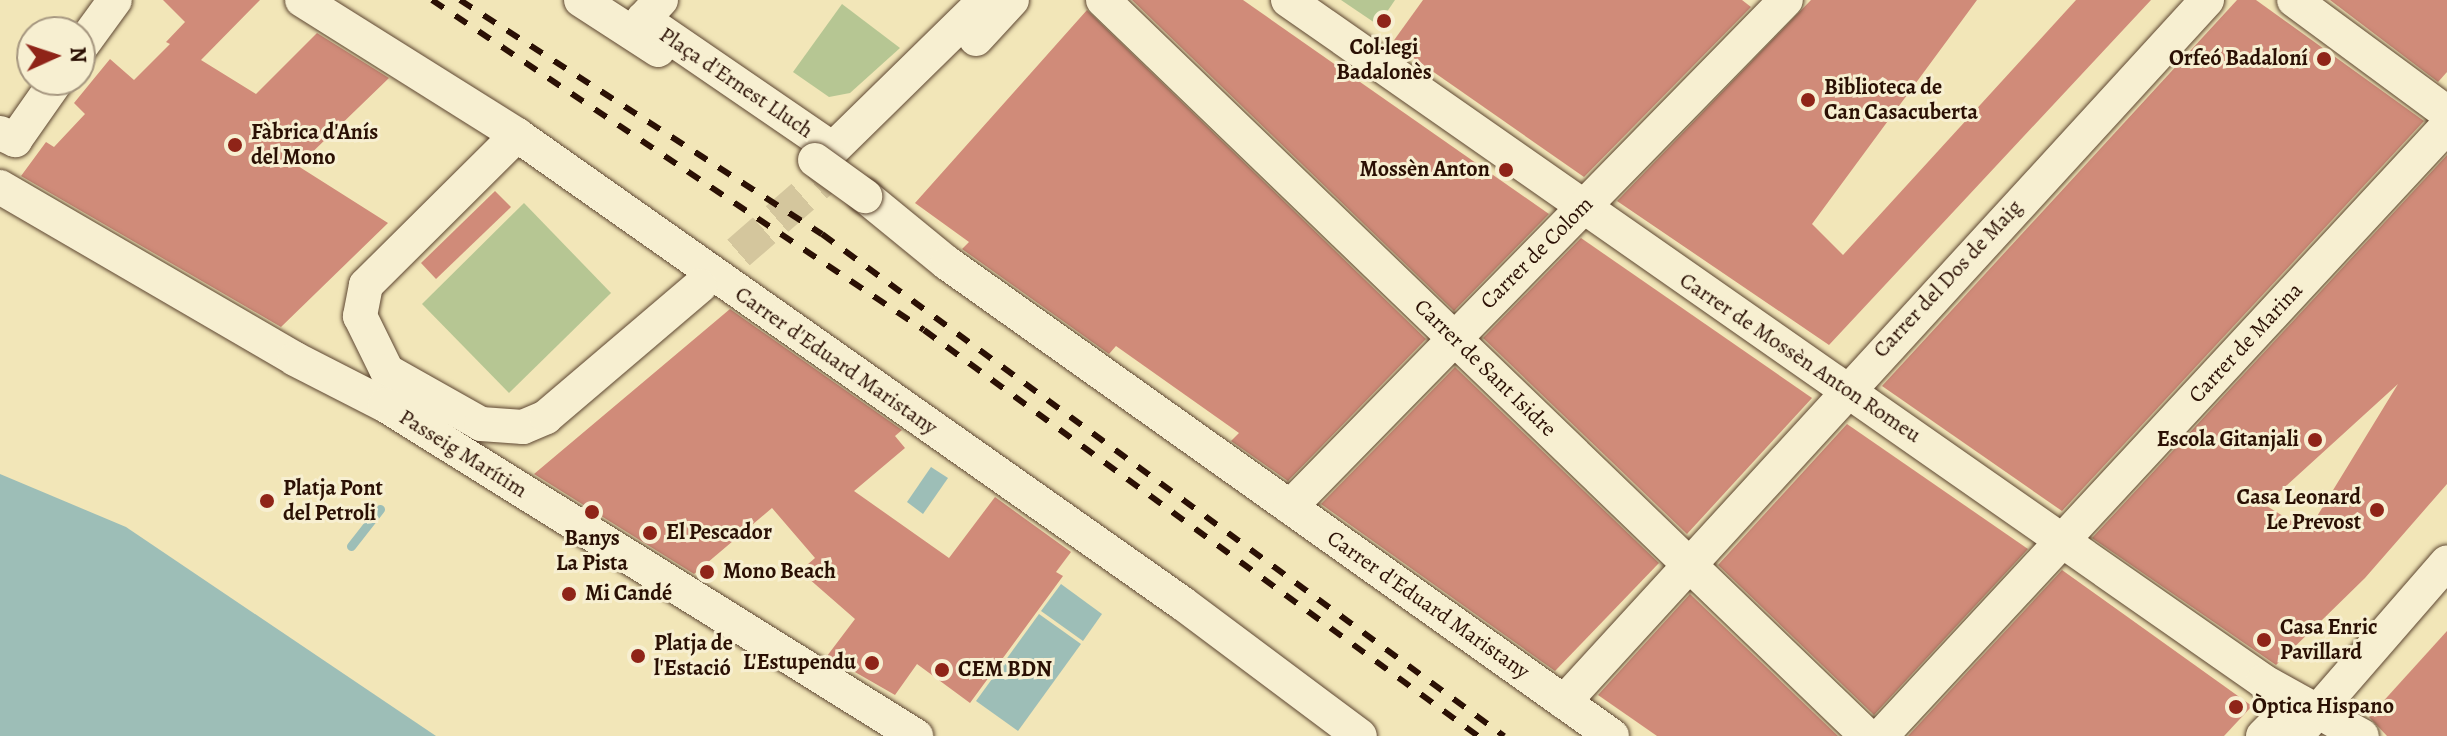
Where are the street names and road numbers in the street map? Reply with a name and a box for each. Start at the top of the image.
street label: Plaça d'Ernest Lluch [654,22,818,144]
street label: Carrer de Colom [1475,191,1599,315]
street label: Carrer del Dos de Maig [1868,195,2028,363]
street label: Carrer de Mossèn Anton Romeu [1674,267,1926,449]
street label: Carrer de Marina [2184,277,2308,409]
street label: Carrer d'Eduard Maristany [730,281,942,441]
street label: Carrer de Sant Isidre [1409,294,1561,442]
street label: Passeig Marítim [394,404,532,504]
street label: Carrer d'Eduard Maristany [1322,525,1534,685]

